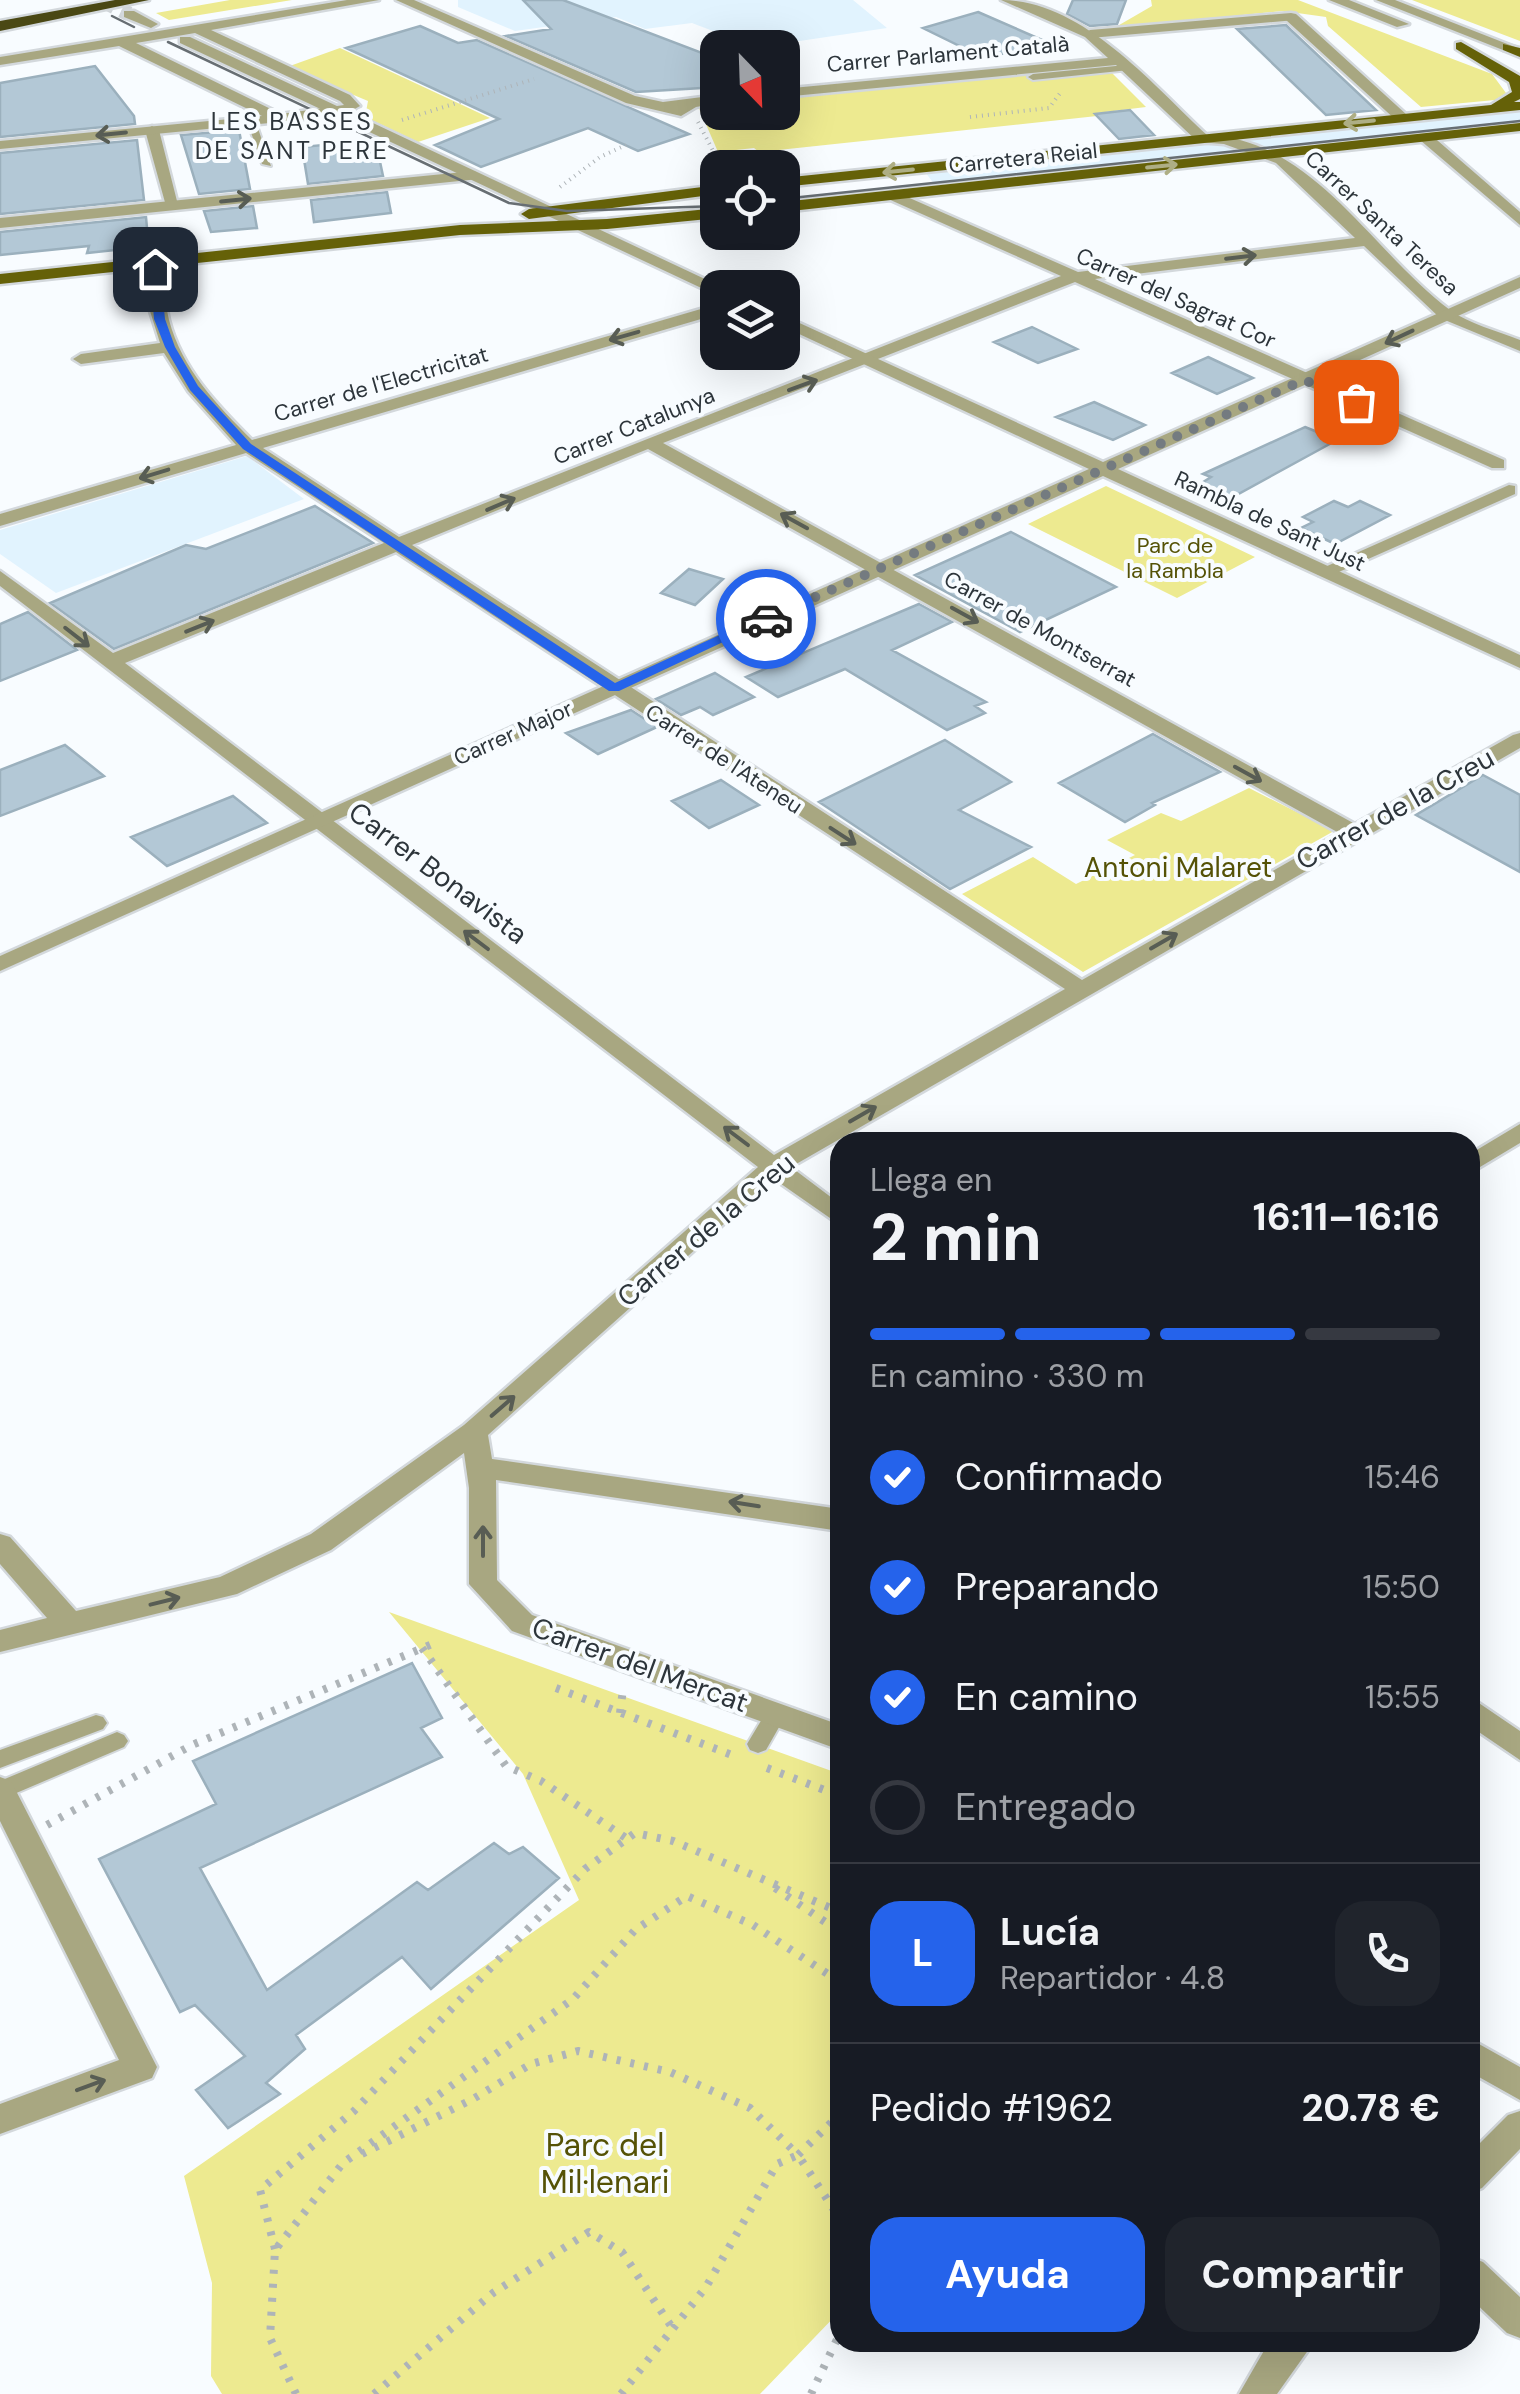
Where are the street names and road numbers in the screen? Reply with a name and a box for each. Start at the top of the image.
street label: Carrer Parlament Català [825,29,1071,79]
street label: Carretera Reial [947,136,1099,180]
street label: Carrer Santa Teresa [1299,144,1465,302]
street label: Carrer del Sagrat Cor [1072,241,1280,355]
street label: Carrer de l'Electricitat [271,340,491,428]
street label: Carrer Catalunya [549,380,719,472]
street label: Rambla de Sant Just [1170,464,1370,578]
street label: Carrer de Montserrat [939,564,1141,694]
street label: Carrer Major [449,694,577,772]
street label: Carrer de l'Ateneu [640,697,808,821]
street label: Carrer de la Creu [1289,739,1501,879]
street label: Carrer Bonavista [341,794,535,952]
street label: Carrer de la Creu [609,1145,803,1315]
street label: Carrer del Mercat [527,1609,753,1721]

